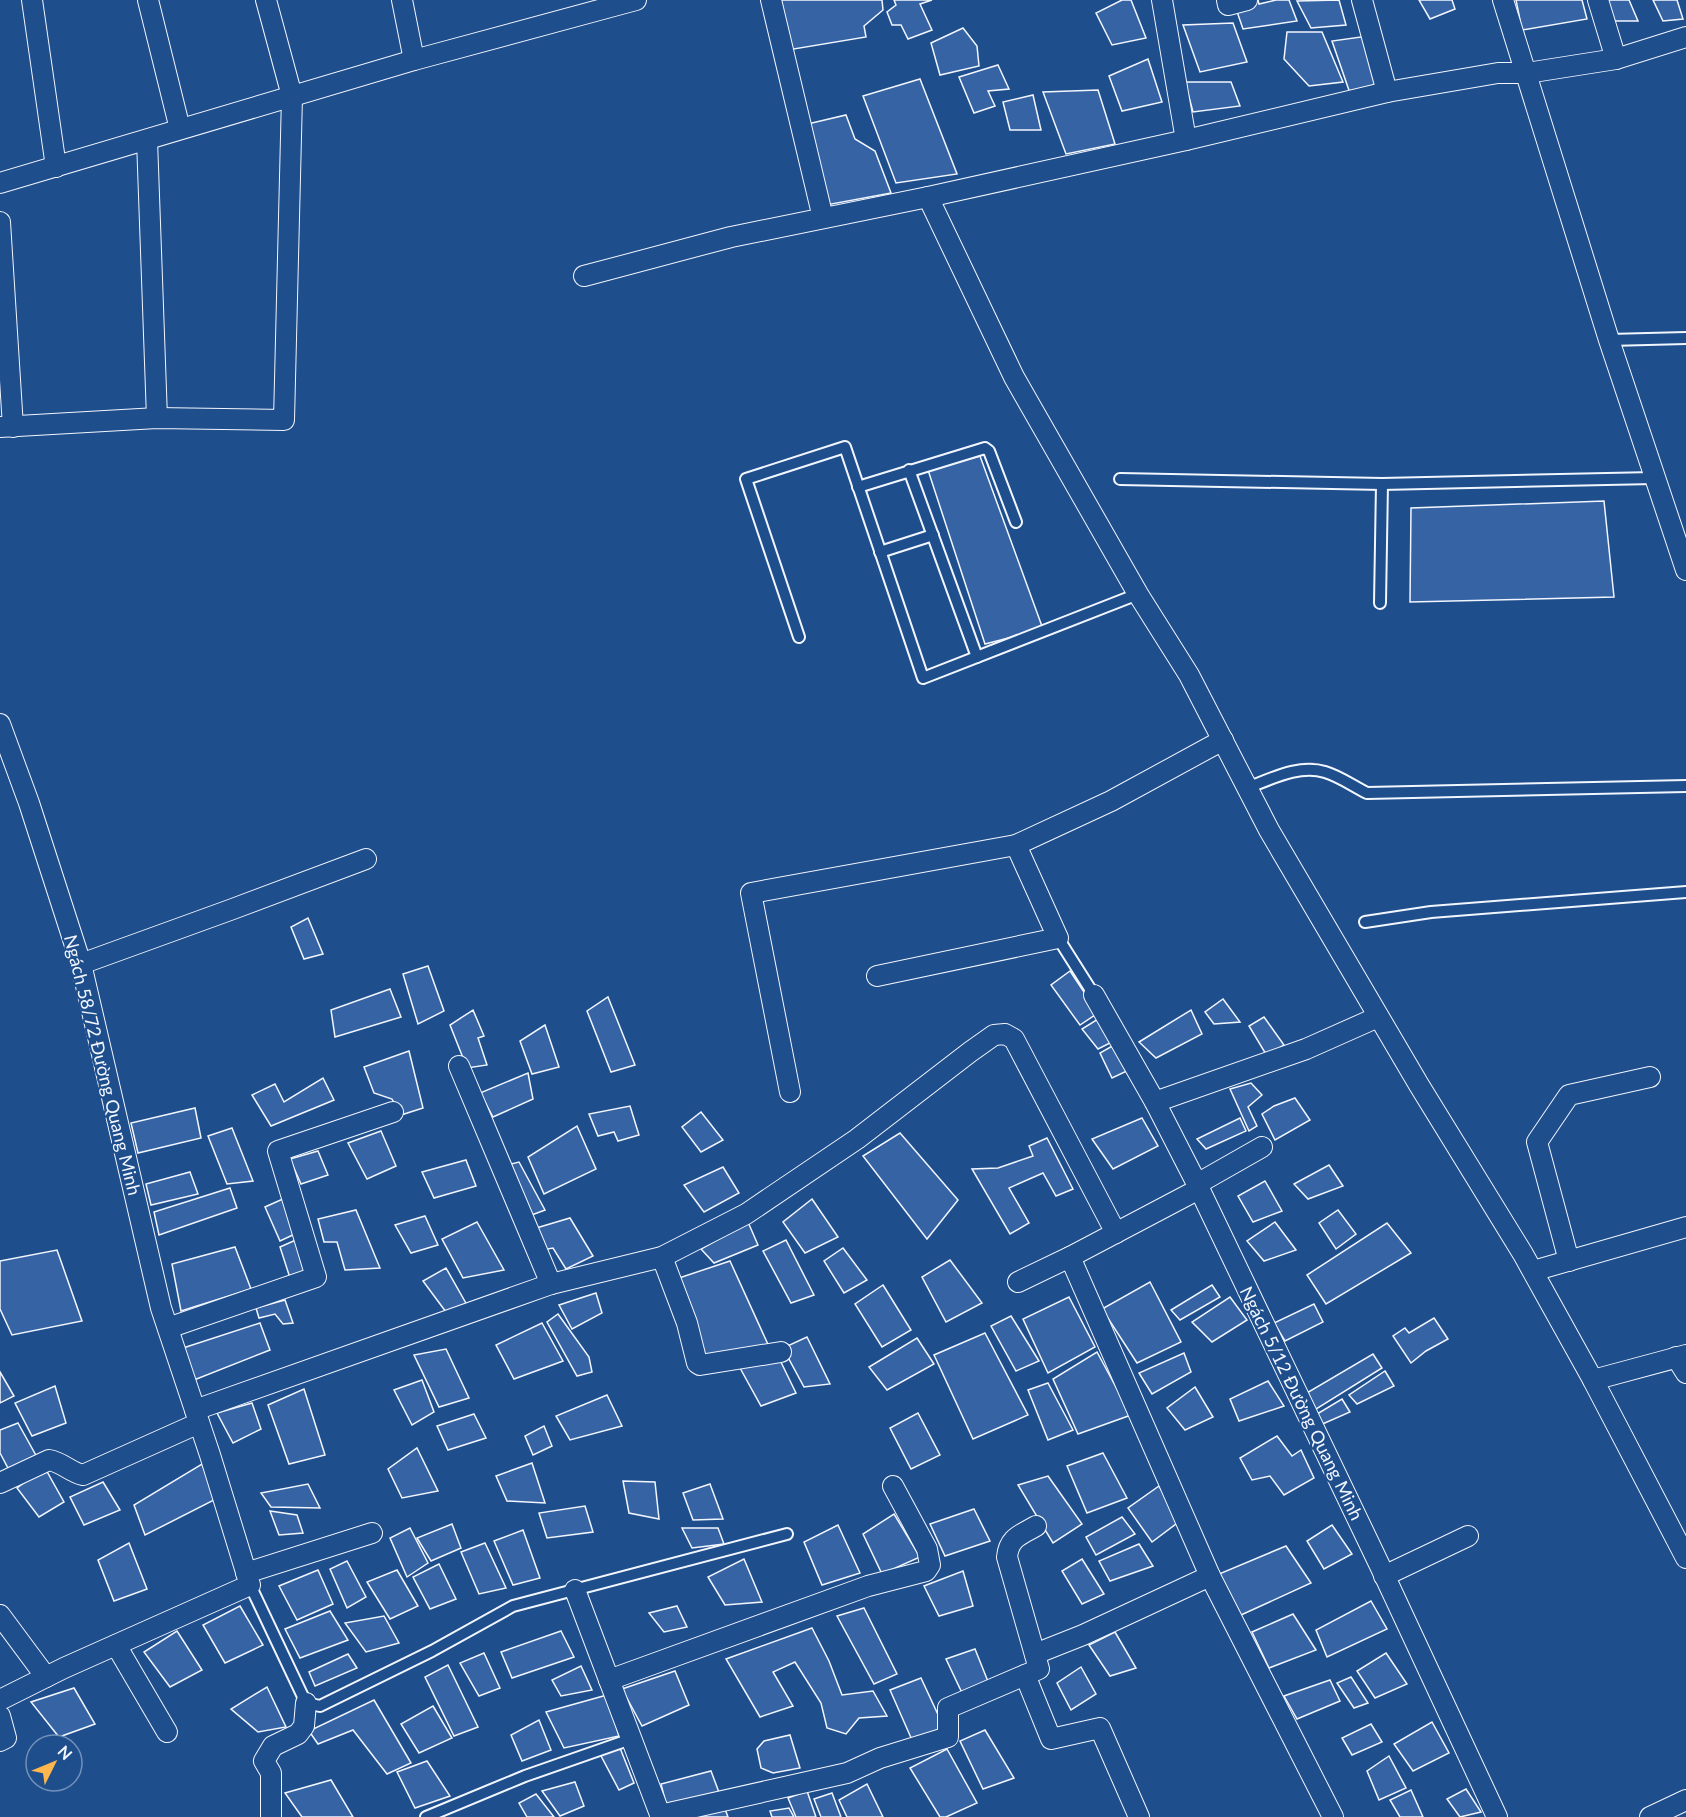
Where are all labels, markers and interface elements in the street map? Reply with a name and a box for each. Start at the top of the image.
street label: Ngách 58/72 Đường Quang Minh [60,932,146,1198]
street label: Ngách 5/12 Đường Quang Minh [1236,1283,1368,1523]
north arrow [24,1733,84,1793]
text: N [54,1741,76,1763]

